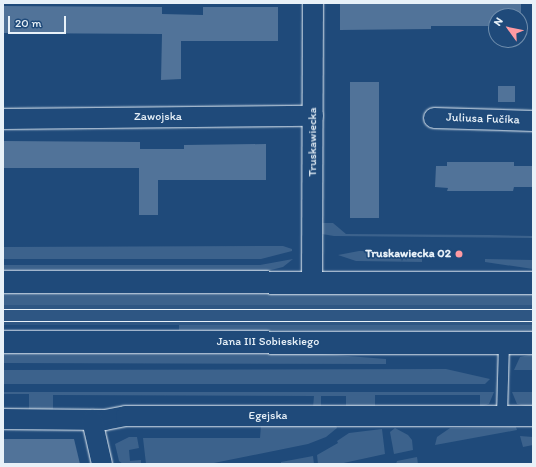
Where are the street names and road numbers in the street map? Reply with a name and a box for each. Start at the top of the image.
street label: Truskawiecka [306,107,320,177]
street label: Zawojska [134,110,182,124]
street label: Juliusa Fučíka [446,111,520,127]
street label: Jana III Sobieskiego [217,335,319,349]
street label: Egejska [249,409,287,423]

